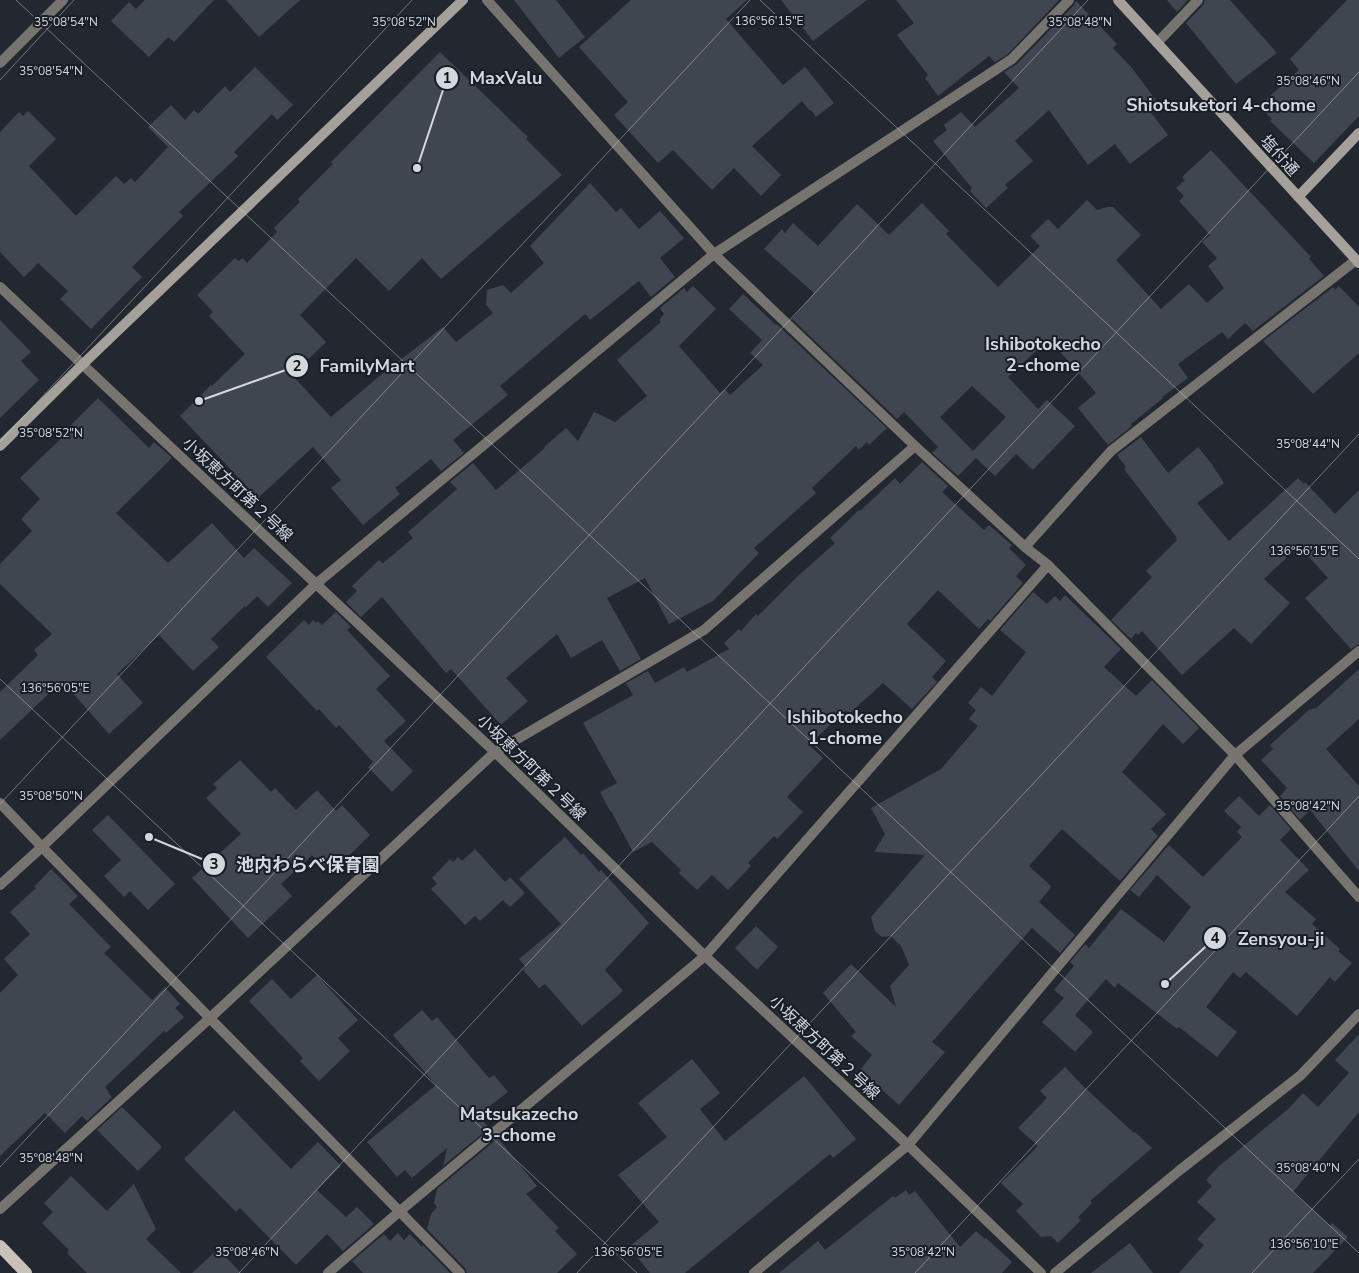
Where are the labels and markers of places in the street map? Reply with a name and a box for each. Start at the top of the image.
callout: MaxValu [434,61,552,94]
callout: FamilyMart [285,350,425,383]
callout: 池内わらべ保育園 [201,848,390,881]
callout: Zensyou-ji [1203,922,1335,955]

